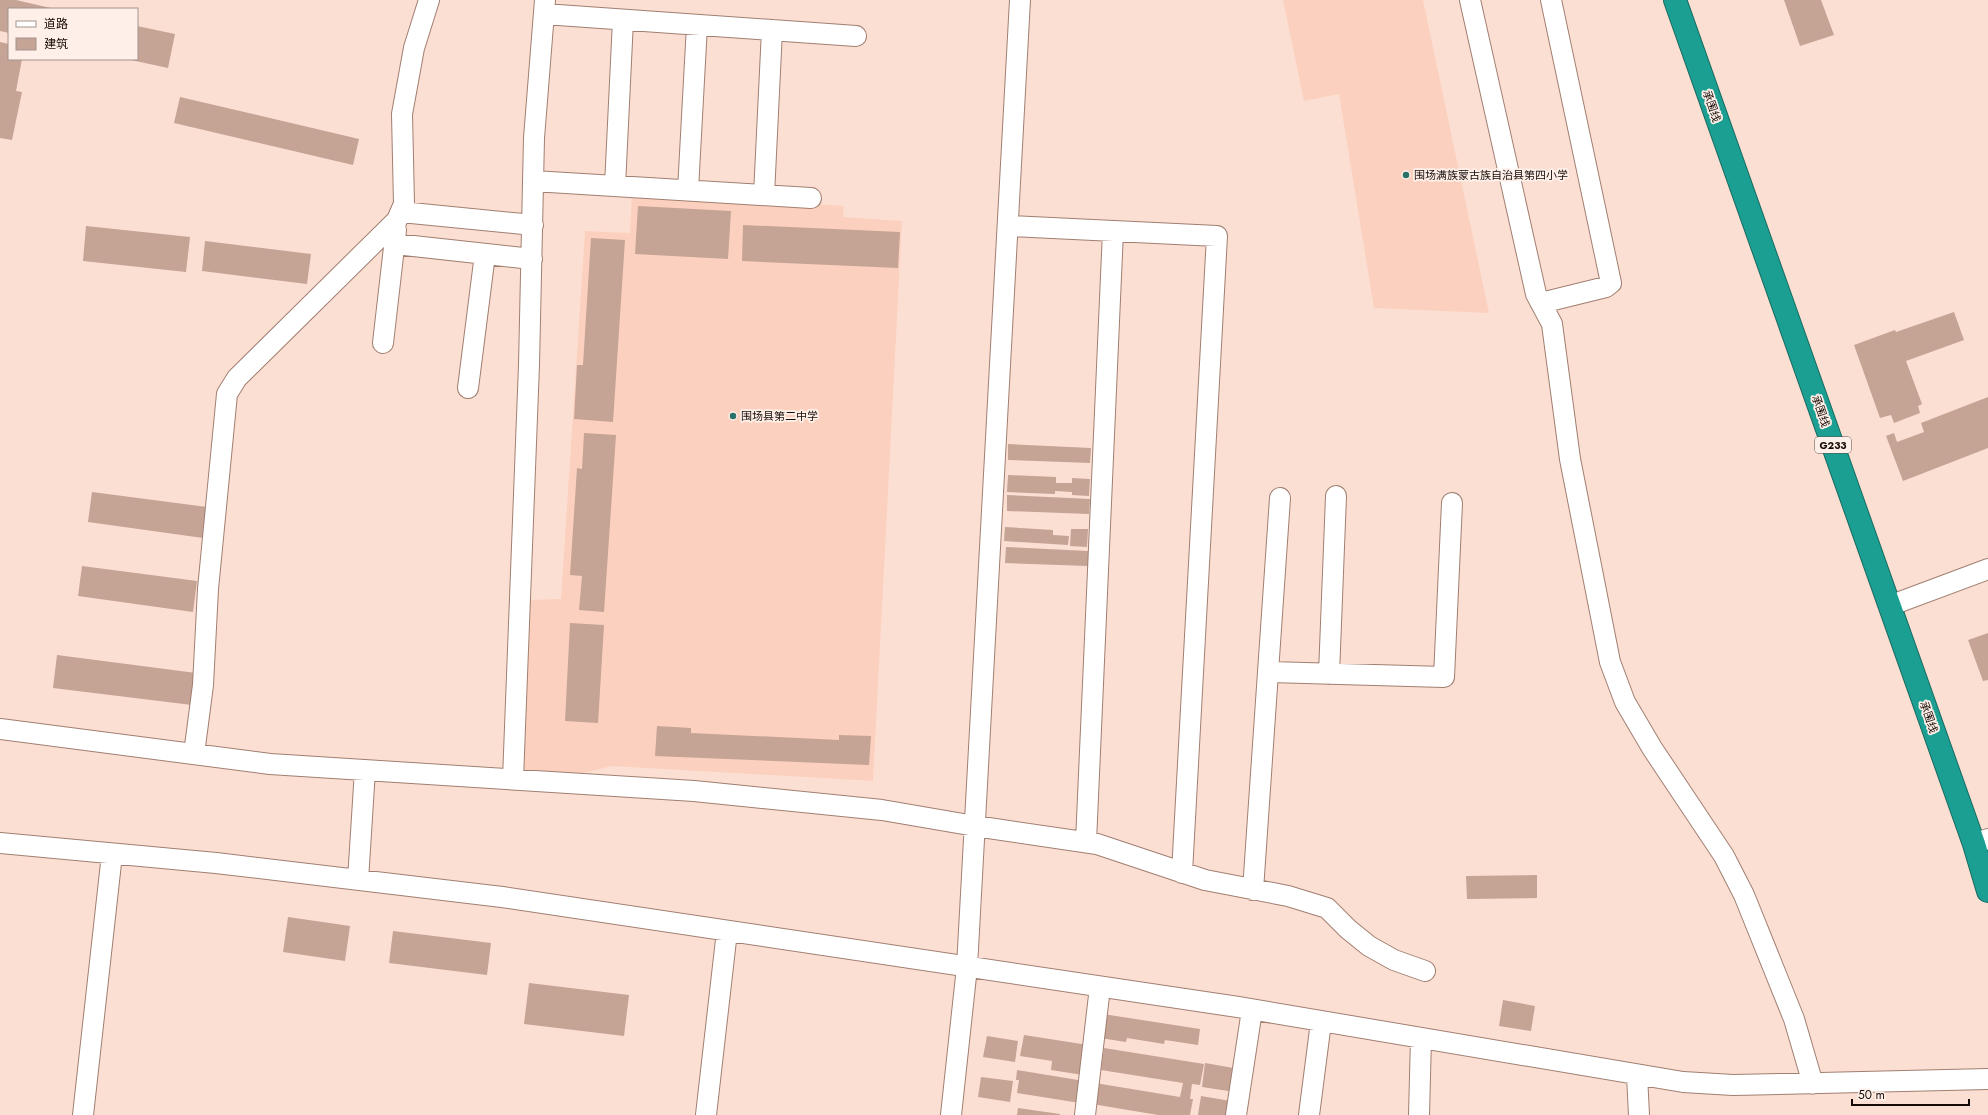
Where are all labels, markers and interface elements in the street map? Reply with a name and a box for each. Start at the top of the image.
legend [8,8,138,60]
text: 道路 [44,15,68,33]
text: 建筑 [44,35,68,53]
street label: 承围线 [1699,88,1725,124]
place label: 围场满族蒙古族自治县第四小学 [1414,167,1568,183]
marker: 围场满族蒙古族自治县第四小学 [1401,170,1411,180]
street label: 承围线 [1808,393,1834,429]
place label: 围场县第二中学 [741,408,818,424]
marker: 围场县第二中学 [728,411,738,421]
road number: G233 [1815,437,1851,453]
street label: 承围线 [1916,699,1942,735]
scale bar [1852,1081,1969,1107]
text: 50 m [1858,1086,1885,1104]

